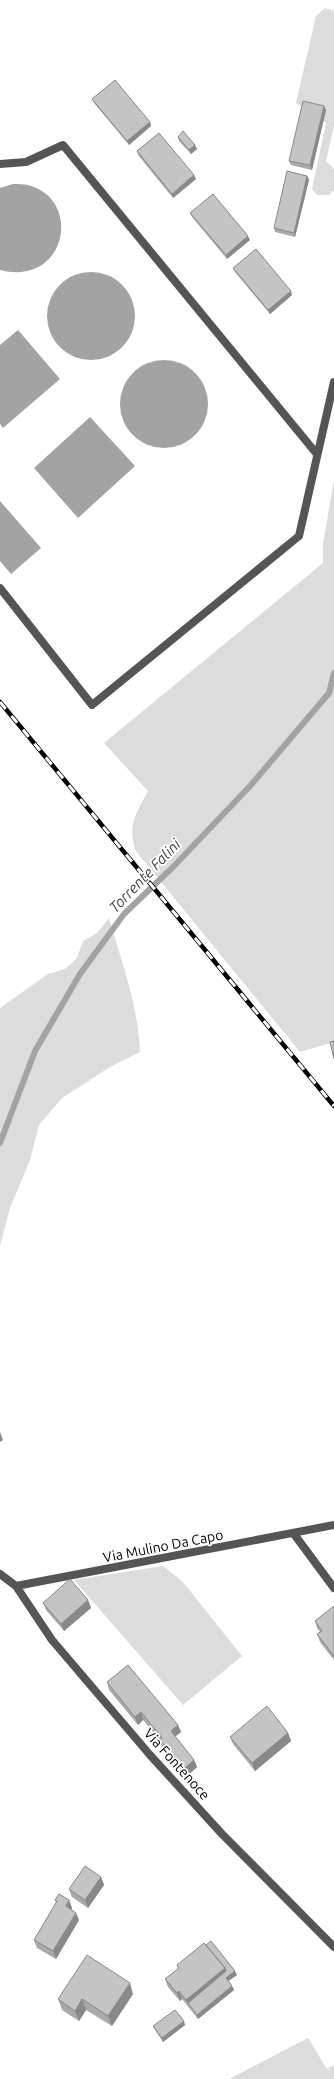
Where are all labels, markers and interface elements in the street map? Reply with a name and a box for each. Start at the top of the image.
water label: Torrente Falini [105,835,185,916]
street label: Via Mulino Da Capo [101,1526,225,1566]
street label: Via Fontenoce [141,1725,213,1803]

